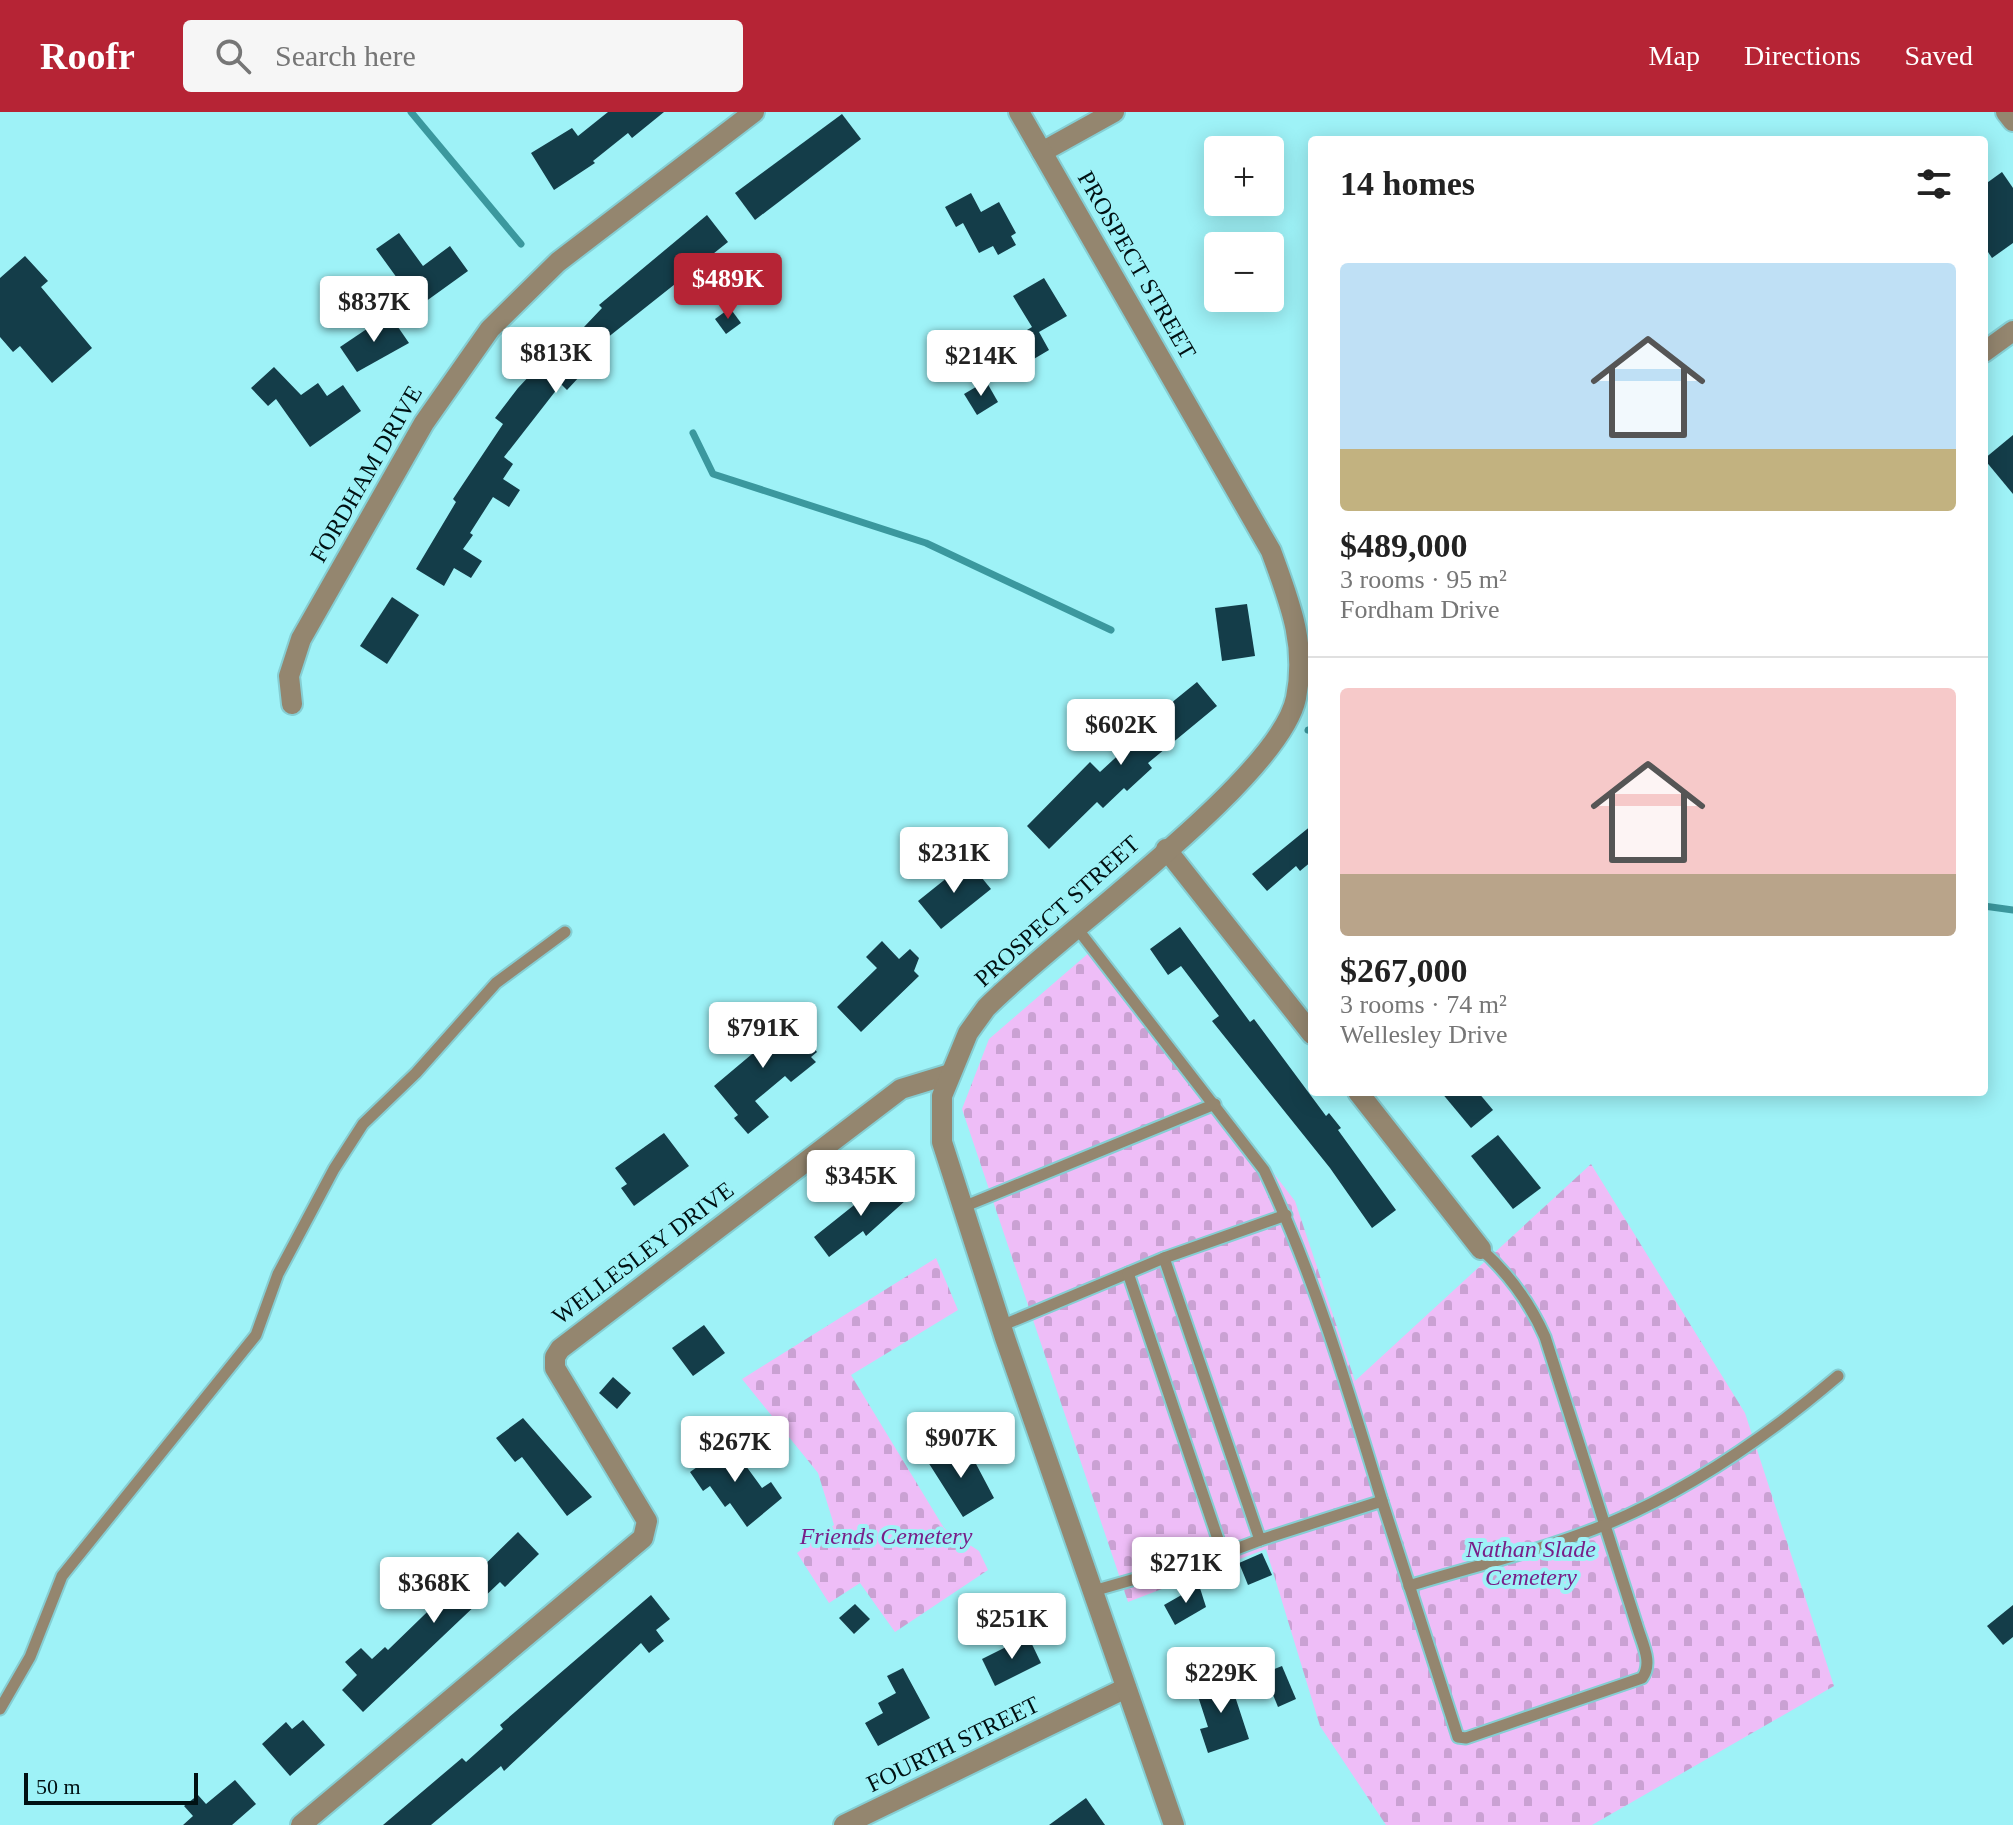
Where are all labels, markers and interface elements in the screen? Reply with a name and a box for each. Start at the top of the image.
search box [183,20,743,92]
icon: search [211,34,255,78]
text: Roofr [40,35,135,77]
text: Search here [275,39,416,72]
text: Map [1649,40,1700,71]
text: Directions [1744,40,1861,71]
text: Saved [1905,40,1973,71]
map controls [1204,136,1284,312]
button: + [1204,136,1284,216]
icon: filters [1912,162,1956,206]
text: 14 homes [1340,165,1475,202]
street label: PROSPECT STREET [1073,167,1201,364]
button: − [1204,232,1284,312]
pin: $489K [672,253,784,321]
text: $489K [692,264,764,293]
pin: $837K [318,276,430,344]
text: $837K [338,287,410,316]
icon: home [1576,315,1720,459]
pin: $813K [500,327,612,395]
pin: $214K [925,330,1037,398]
text: $813K [520,338,592,367]
text: $214K [945,341,1017,370]
street label: FORDHAM DRIVE [305,381,427,567]
text: $489,000 [1340,527,1468,564]
text: 3 rooms · 95 m² [1340,565,1507,594]
text: Fordham Drive [1340,595,1500,624]
pin: $602K [1065,699,1177,767]
text: $602K [1085,710,1157,739]
icon: home [1576,740,1720,884]
pin: $231K [898,827,1010,895]
street label: PROSPECT STREET [969,830,1145,992]
text: $231K [918,838,990,867]
text: $267,000 [1340,952,1468,989]
text: 3 rooms · 74 m² [1340,990,1507,1019]
pin: $791K [707,1002,819,1070]
text: $791K [727,1013,799,1042]
text: Wellesley Drive [1340,1020,1508,1049]
pin: $345K [805,1150,917,1218]
text: $345K [825,1161,897,1190]
street label: WELLESLEY DRIVE [547,1176,739,1330]
pin: $907K [905,1412,1017,1480]
pin: $267K [679,1416,791,1484]
text: $907K [925,1423,997,1452]
text: $267K [699,1427,771,1456]
park label: Friends Cemetery [799,1523,973,1549]
park label: Nathan Slade Cemetery [1465,1536,1596,1590]
pin: $271K [1130,1537,1242,1605]
text: $271K [1150,1548,1222,1577]
pin: $368K [378,1557,490,1625]
text: $368K [398,1568,470,1597]
pin: $251K [956,1593,1068,1661]
text: $251K [976,1604,1048,1633]
pin: $229K [1165,1647,1277,1715]
text: $229K [1185,1658,1257,1687]
street label: FOURTH STREET [863,1691,1044,1797]
scale bar [24,1769,198,1805]
text: 50 m [36,1774,81,1799]

